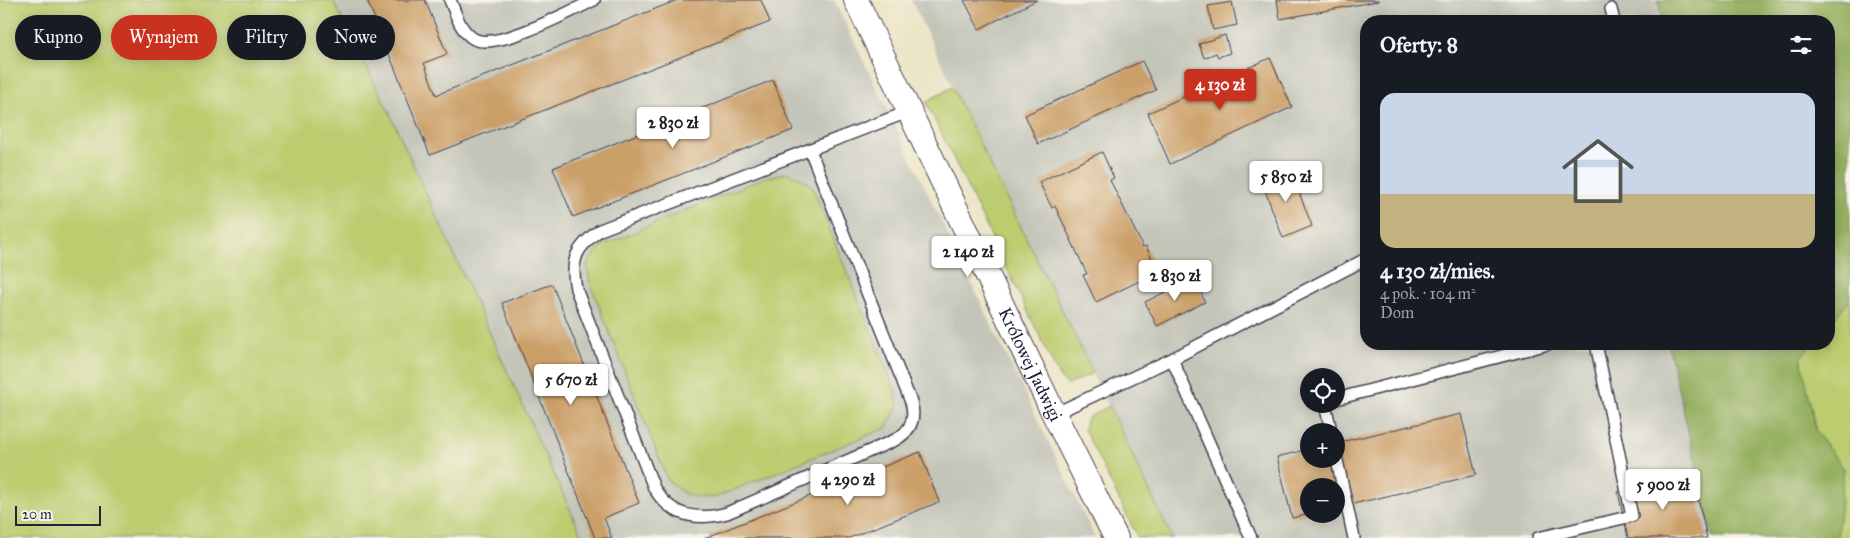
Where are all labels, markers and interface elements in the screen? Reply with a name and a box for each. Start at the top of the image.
chip: Kupno [15,15,101,60]
chip: Wynajem [111,15,217,60]
chip: Filtry [227,15,306,60]
chip: Nowe [316,15,395,60]
icon: filters [1787,31,1815,59]
text: Oferty: 8 [1380,32,1458,58]
pin: 4 130 zł [1168,68,1272,111]
text: 4 130 zł [1195,75,1245,94]
pin: 2 830 zł [621,106,725,149]
text: 2 830 zł [648,113,698,132]
icon: home [1553,126,1643,216]
pin: 5 850 zł [1234,160,1338,203]
text: 5 850 zł [1260,167,1312,186]
pin: 2 140 zł [916,236,1020,278]
text: 2 140 zł [942,242,994,261]
text: 4 130 zł/mies. [1380,258,1495,284]
pin: 2 830 zł [1123,260,1227,302]
text: 2 830 zł [1150,266,1200,285]
text: 4 pok. · 104 m² [1380,284,1476,303]
text: Dom [1380,303,1414,322]
street label: Królowej Jadwigi [994,304,1067,425]
pin: 5 670 zł [519,364,623,406]
map controls [1300,368,1345,523]
button: locate [1300,368,1345,413]
text: 5 670 zł [545,370,597,389]
button: + [1300,423,1345,468]
pin: 4 290 zł [796,464,900,506]
pin: 5 900 zł [1611,468,1715,511]
text: 4 290 zł [821,470,875,489]
text: 5 900 zł [1636,475,1690,494]
button: − [1300,478,1345,523]
scale bar [15,503,101,526]
text: 20 m [22,506,52,523]

